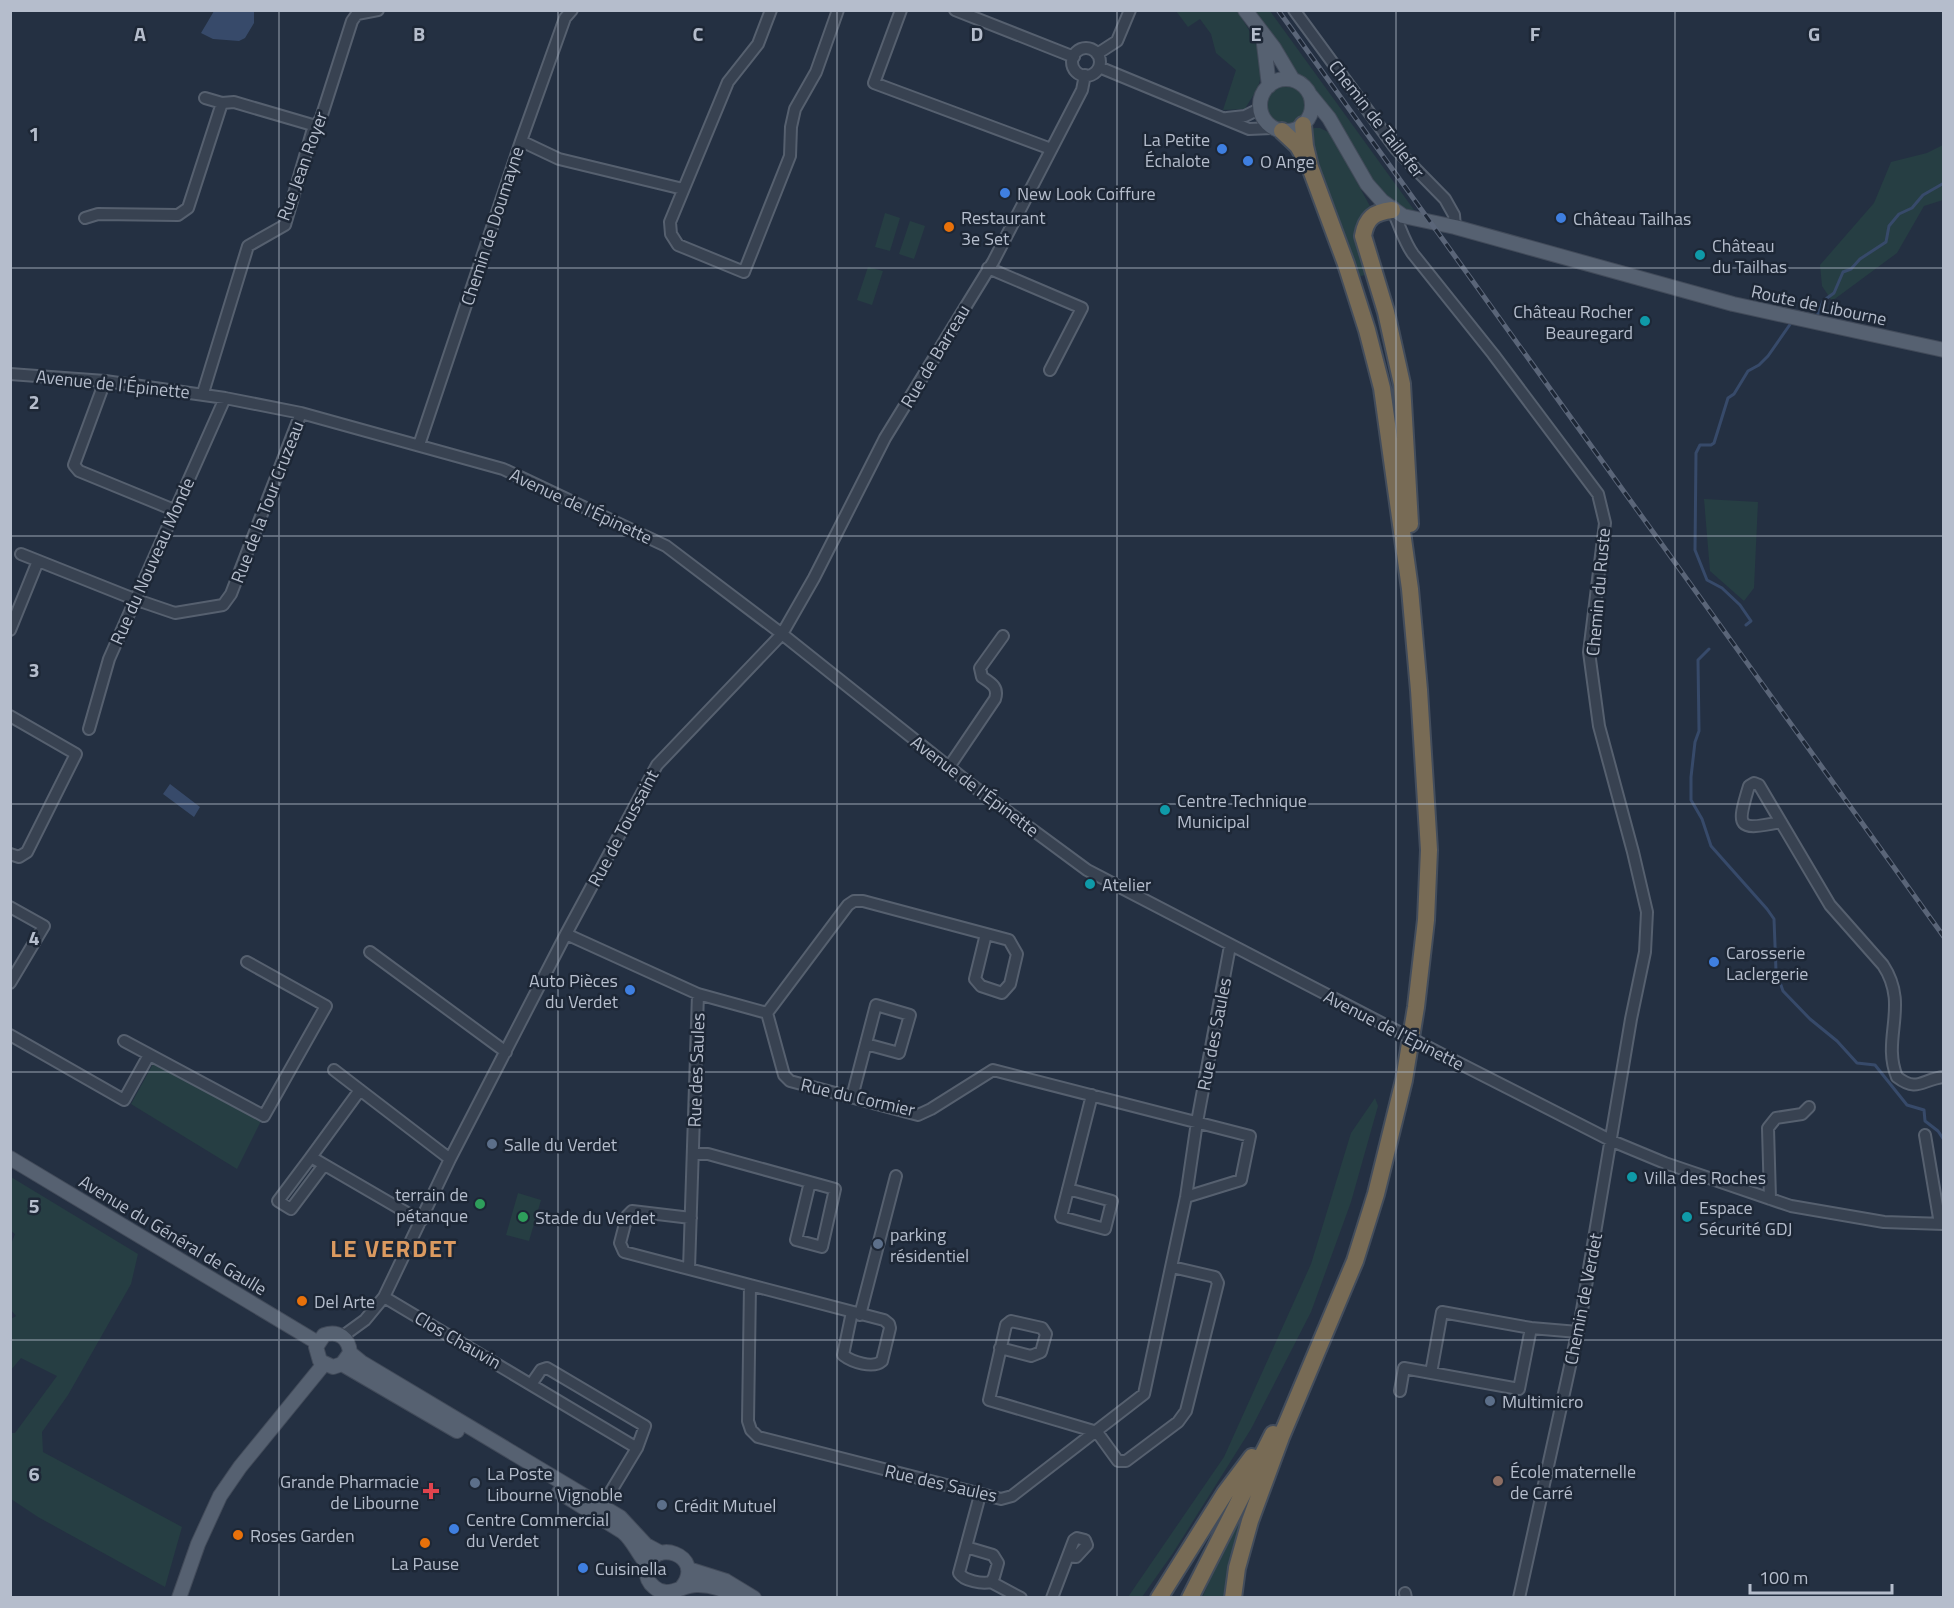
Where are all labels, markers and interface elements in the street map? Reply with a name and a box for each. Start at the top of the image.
text: A [134,18,146,49]
text: B [413,18,425,49]
text: C [693,18,704,49]
text: D [971,18,983,49]
text: E [1250,18,1262,49]
text: F [1530,18,1541,49]
text: G [1808,18,1820,49]
street label: Chemin de Taillefer [1322,54,1432,184]
street label: Rue Jean Royer [270,108,334,224]
text: 1 [28,118,40,149]
place label: La Petite Échalote [1143,126,1210,174]
marker: La Petite Échalote [1215,142,1229,156]
street label: Chemin de Doumayne [454,143,530,309]
place label: O Ange [1260,148,1315,175]
marker: O Ange [1241,154,1255,168]
place label: New Look Coiffure [1017,180,1156,207]
marker: New Look Coiffure [998,186,1012,200]
place label: Restaurant 3e Set [961,204,1046,252]
place label: Château Tailhas [1573,205,1691,232]
marker: Château Tailhas [1554,211,1568,225]
marker: Restaurant 3e Set [942,220,956,234]
place label: Château du Tailhas [1712,232,1787,280]
marker: Château du Tailhas [1693,248,1707,262]
street label: Route de Libourne [1749,277,1889,333]
place label: Château Rocher Beauregard [1513,298,1633,346]
street label: Rue de Barreau [893,299,977,413]
marker: Château Rocher Beauregard [1638,314,1652,328]
street label: Avenue de l'Épinette [35,362,191,406]
text: 2 [28,386,40,417]
street label: Rue de la Tour Cruzeau [224,417,310,587]
street label: Avenue de l'Épinette [505,461,657,551]
street label: Rue du Nouveau Monde [103,473,201,649]
street label: Chemin du Ruste [1579,527,1617,657]
text: 3 [28,654,40,685]
street label: Avenue de l'Épinette [905,729,1045,843]
street label: Rue de Toussaint [581,764,665,891]
place label: Centre Technique Municipal [1177,787,1307,835]
marker: Centre Technique Municipal [1158,803,1172,817]
place label: Atelier [1102,871,1151,898]
marker: Atelier [1083,877,1097,891]
text: 4 [28,922,40,953]
place label: Carosserie Laclergerie [1726,939,1808,987]
marker: Carosserie Laclergerie [1707,955,1721,969]
place label: Auto Pièces du Verdet [529,967,619,1015]
street label: Rue des Saules [1190,975,1238,1093]
marker: Auto Pièces du Verdet [623,983,637,997]
street label: Avenue de l'Épinette [1319,983,1469,1077]
street label: Rue des Saules [681,1012,711,1128]
street label: Rue du Cormier [798,1071,918,1123]
place label: Salle du Verdet [504,1131,618,1158]
marker: Salle du Verdet [485,1137,499,1151]
place label: Villa des Roches [1644,1164,1766,1191]
street label: Avenue du Général de Gaulle [74,1168,272,1302]
marker: Villa des Roches [1625,1170,1639,1184]
place label: terrain de pétanque [395,1181,468,1229]
text: 5 [28,1190,40,1221]
place label: Espace Sécurité GDJ [1699,1194,1792,1242]
marker: terrain de pétanque [473,1197,487,1211]
place label: Stade du Verdet [535,1204,656,1231]
marker: Stade du Verdet [516,1210,530,1224]
marker: Espace Sécurité GDJ [1680,1210,1694,1224]
place label: parking résidentiel [890,1221,969,1269]
district label: LE VERDET [330,1230,458,1266]
street label: Chemin de Verdet [1557,1230,1609,1367]
marker: parking résidentiel [871,1237,885,1251]
place label: Del Arte [314,1288,375,1315]
marker: Del Arte [295,1294,309,1308]
street label: Clos Chauvin [410,1304,506,1376]
place label: Multimicro [1502,1388,1584,1415]
marker: Multimicro [1483,1394,1497,1408]
street label: Rue des Saules [882,1457,1000,1509]
text: 6 [28,1458,40,1489]
place label: École maternelle de Carré [1510,1458,1636,1506]
place label: La Poste Libourne Vignoble [487,1460,623,1508]
place label: Grande Pharmacie de Libourne [280,1468,419,1516]
marker: École maternelle de Carré [1491,1474,1505,1488]
marker: La Poste Libourne Vignoble [468,1476,482,1490]
marker: Grande Pharmacie de Libourne [424,1484,438,1498]
place label: Crédit Mutuel [674,1492,776,1519]
marker: Crédit Mutuel [655,1498,669,1512]
place label: Centre Commercial du Verdet [466,1506,609,1554]
place label: Roses Garden [250,1522,355,1549]
marker: Centre Commercial du Verdet [447,1522,461,1536]
marker: Roses Garden [231,1528,245,1542]
marker: La Pause [418,1536,432,1550]
place label: La Pause [391,1550,459,1577]
place label: Cuisinella [595,1555,667,1582]
scale bar [1750,1557,1892,1595]
marker: Cuisinella [576,1561,590,1575]
text: 100 m [1759,1564,1808,1591]

